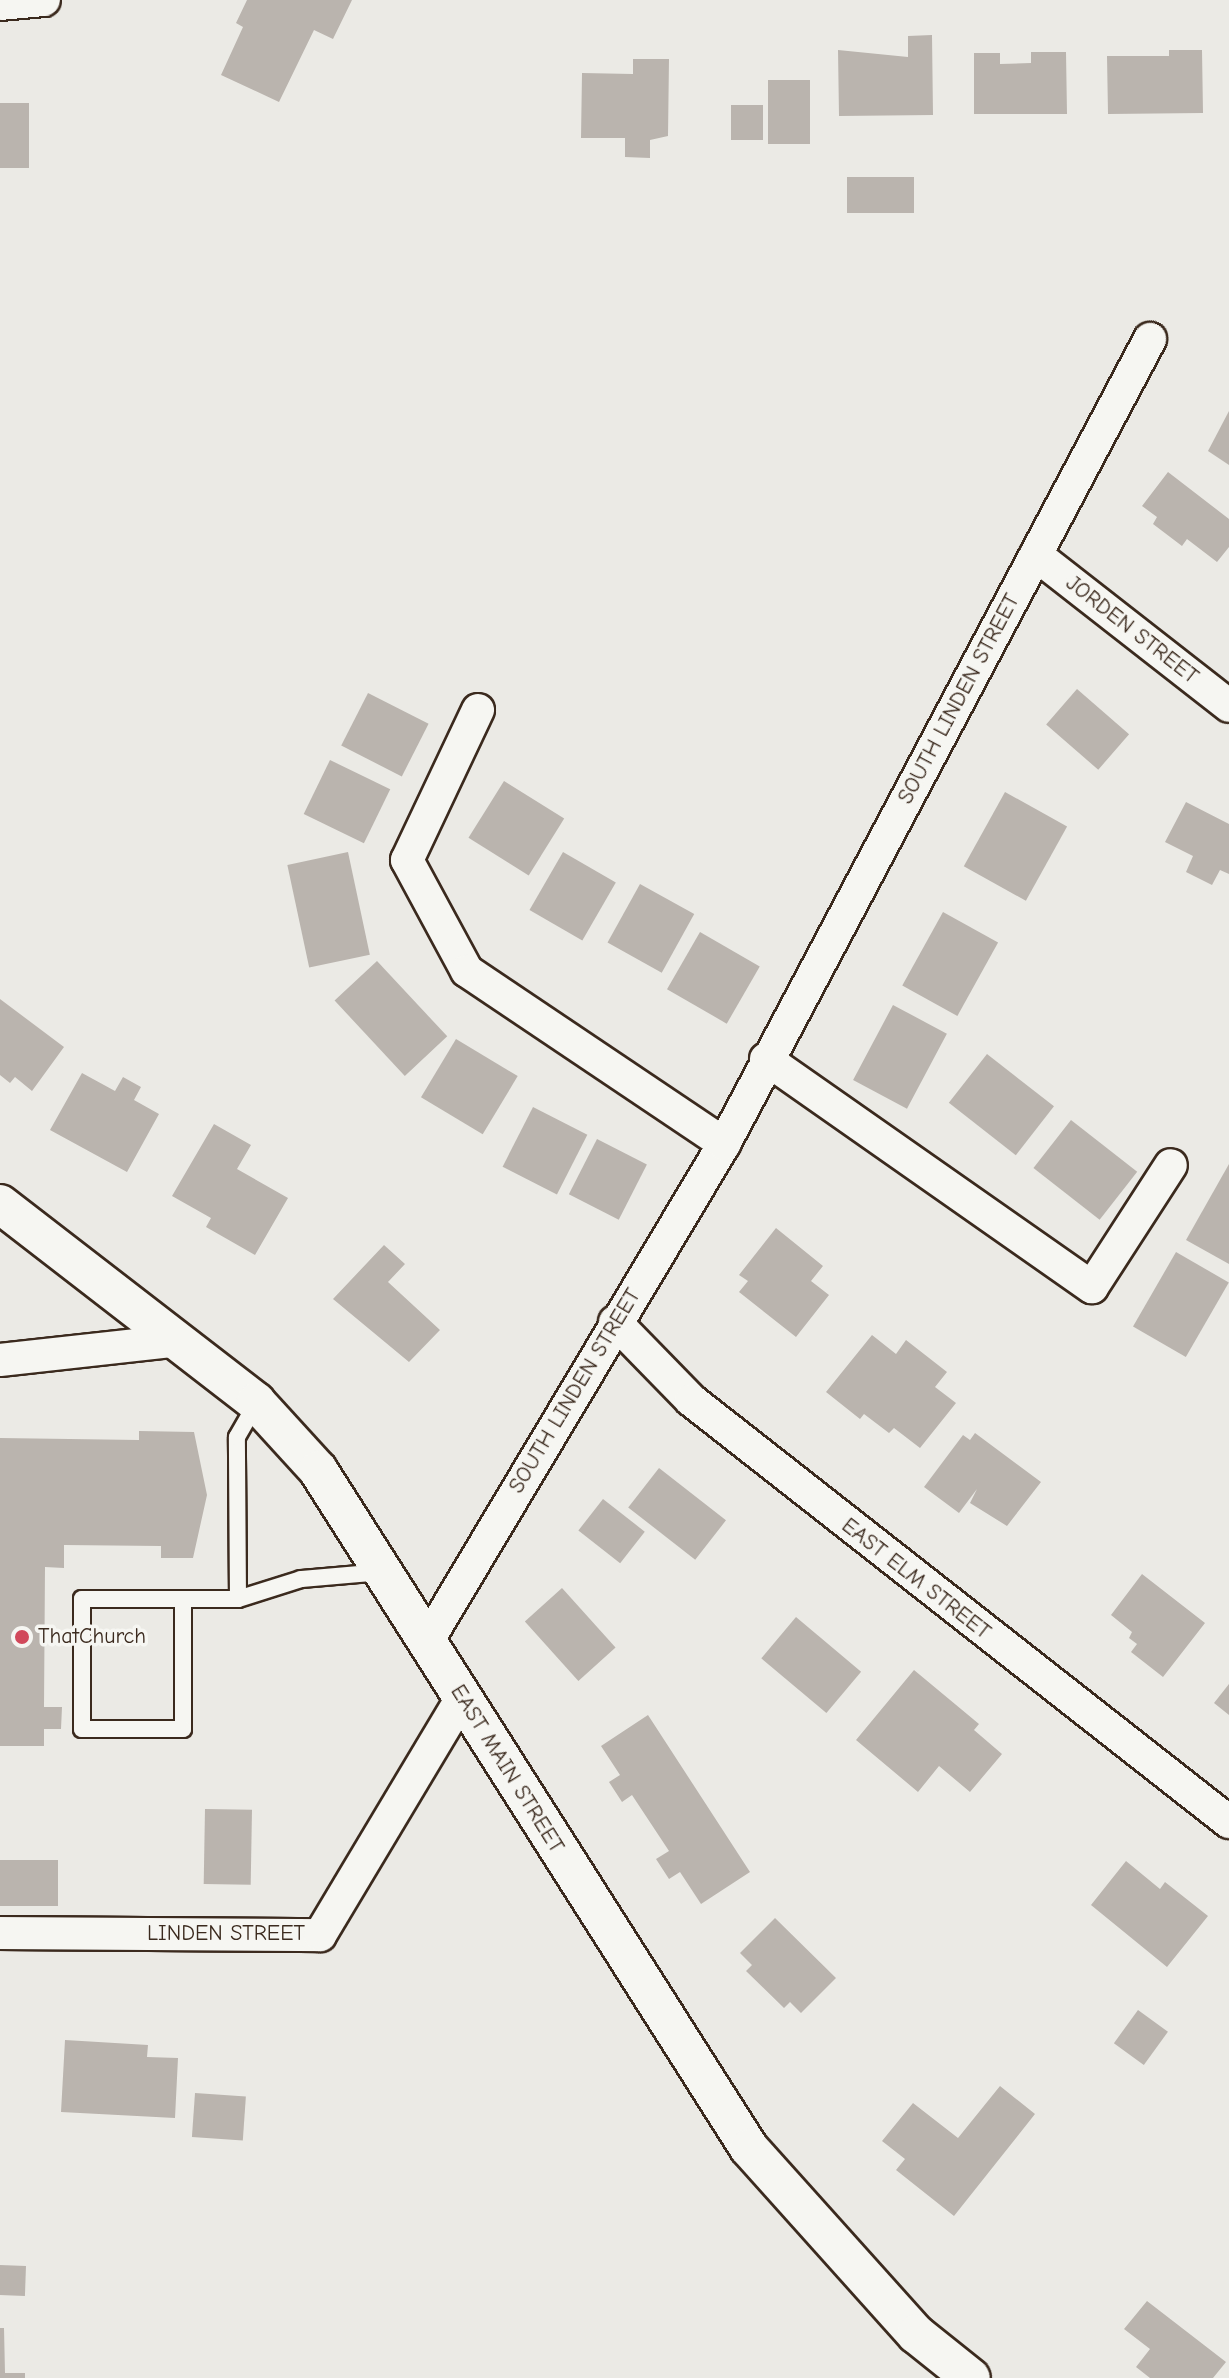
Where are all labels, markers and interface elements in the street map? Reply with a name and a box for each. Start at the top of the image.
street label: JORDEN STREET [1060,570,1204,690]
street label: SOUTH LINDEN STREET [892,589,1026,809]
street label: SOUTH LINDEN STREET [503,1284,647,1498]
street label: EAST ELM STREET [836,1513,996,1645]
place label: ThatChurch [38,1624,146,1650]
marker: ThatChurch [13,1628,31,1646]
street label: EAST MAIN STREET [445,1680,569,1858]
street label: LINDEN STREET [147,1921,305,1947]

